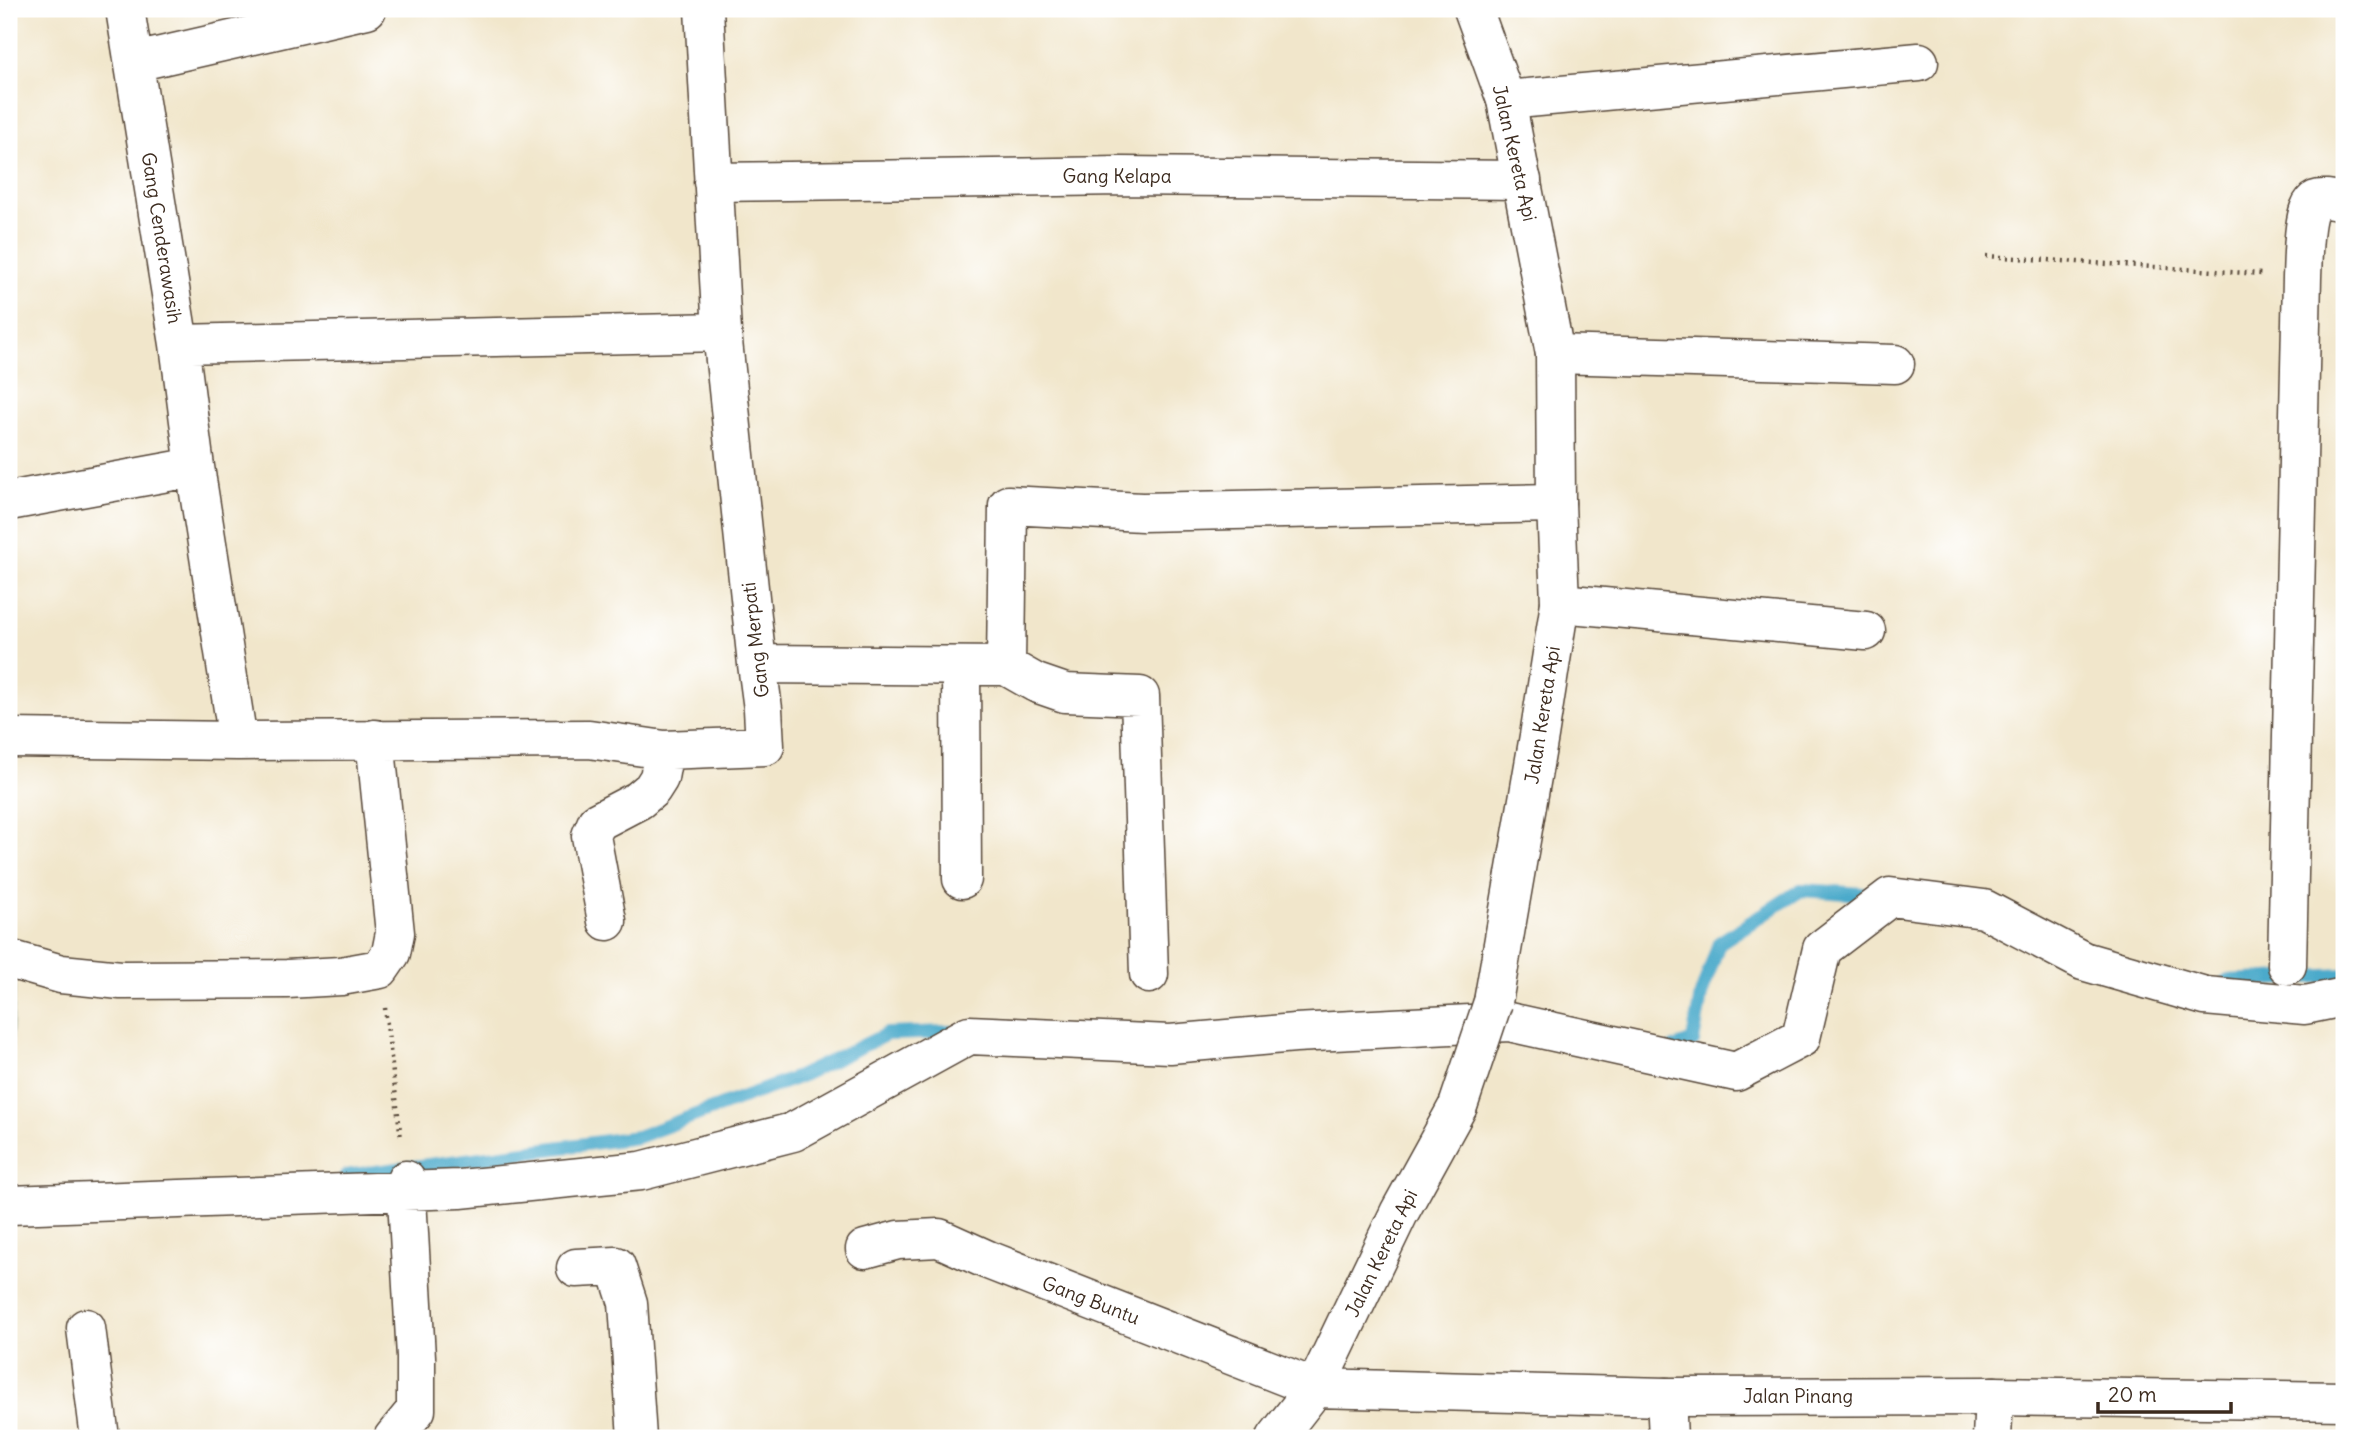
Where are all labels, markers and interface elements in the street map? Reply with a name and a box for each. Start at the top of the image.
street label: Jalan Kereta Api [1488,83,1542,223]
street label: Gang Cenderawasih [137,151,187,325]
street label: Gang Kelapa [1063,164,1172,188]
street label: Gang Merpati [736,581,774,699]
street label: Jalan Kereta Api [1519,644,1565,786]
street label: Jalan Kereta Api [1340,1185,1422,1321]
street label: Gang Buntu [1039,1270,1143,1330]
scale bar [2098,1370,2230,1414]
text: 20 m [2108,1381,2157,1408]
street label: Jalan Pinang [1743,1384,1853,1408]

